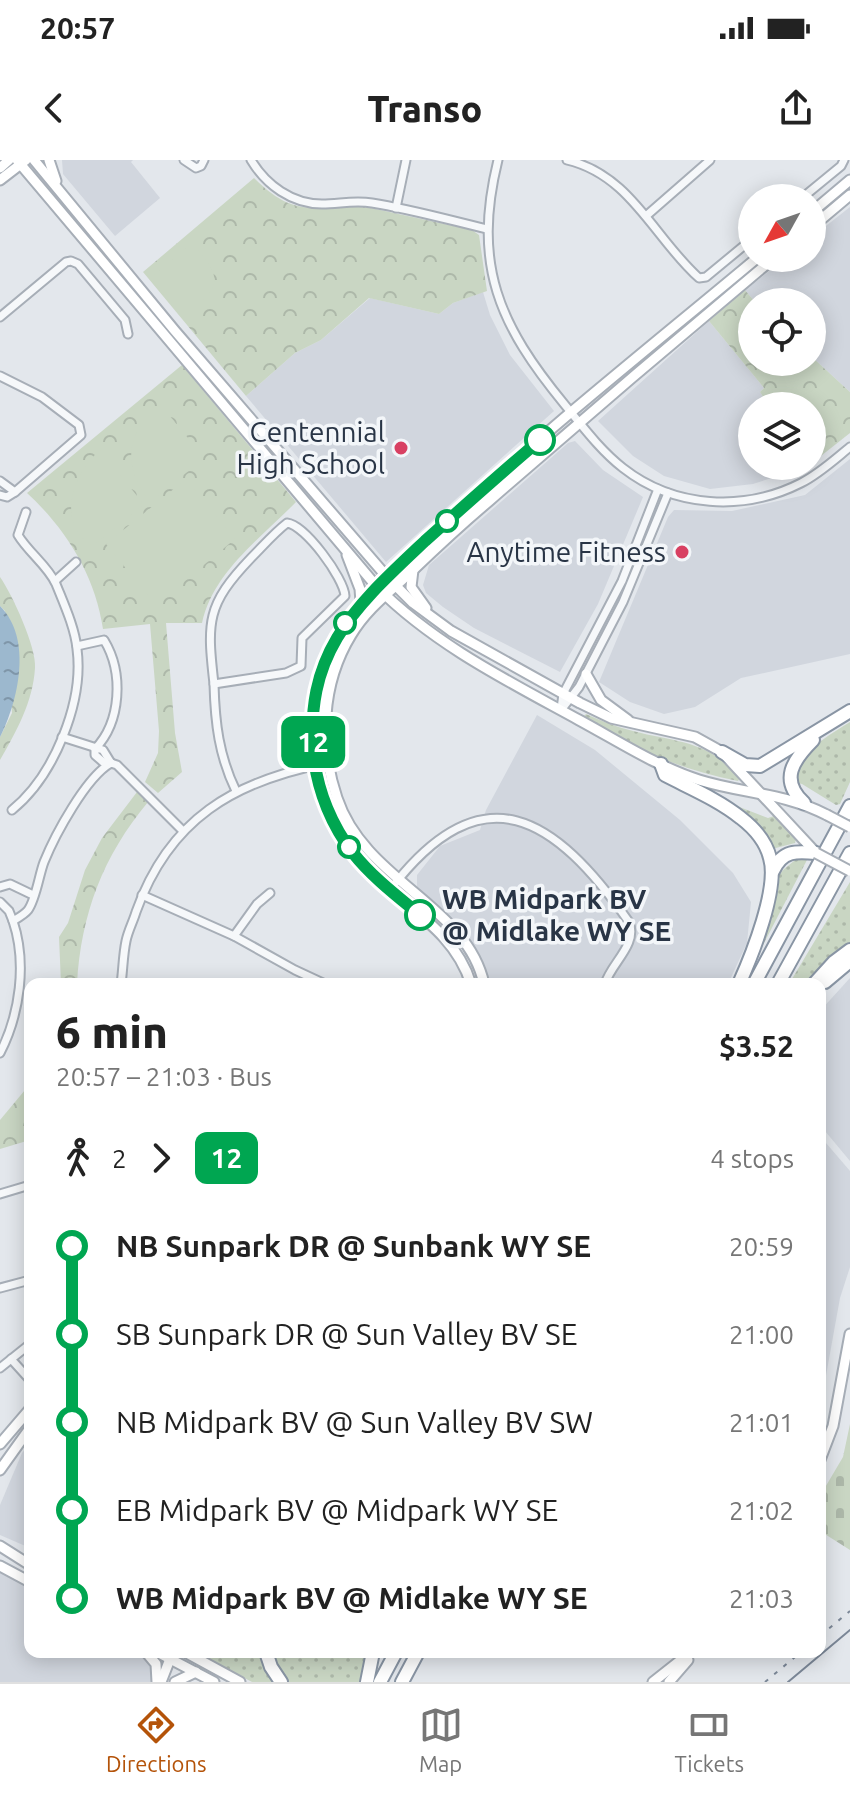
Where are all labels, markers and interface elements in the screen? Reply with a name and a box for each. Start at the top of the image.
text: 20:57 [40,11,115,45]
icon: back [32,86,76,130]
icon: share [774,86,818,130]
text: Transo [368,88,482,129]
north arrow [738,184,826,272]
map controls [738,184,826,480]
button: locate [738,288,826,376]
button: layers [738,392,826,480]
place label: Centennial High School [236,416,385,479]
unlabelled marker [525,425,555,455]
marker: Centennial High School [392,439,410,457]
unlabelled marker [436,510,458,532]
place label: Anytime Fitness [466,536,666,567]
marker: Anytime Fitness [673,543,691,561]
unlabelled marker [334,612,356,634]
line badge: 12 [277,716,349,768]
text: 12 [297,726,329,757]
unlabelled marker [338,836,360,858]
place label: WB Midpark BV @ Midlake WY SE [442,883,671,946]
marker: WB Midpark BV @ Midlake WY SE [405,900,435,930]
text: 6 min [56,1007,168,1056]
text: $3.52 [719,1029,794,1063]
text: 20:57 – 21:03 · Bus [56,1062,272,1091]
icon: walk [56,1136,100,1180]
icon: forward [139,1136,183,1180]
text: 12 [211,1142,242,1173]
text: 2 [112,1144,127,1173]
text: 4 stops [710,1144,794,1173]
text: NB Sunpark DR @ Sunbank WY SE [116,1229,591,1263]
text: 20:59 [729,1232,794,1261]
text: SB Sunpark DR @ Sun Valley BV SE [116,1317,578,1351]
text: 21:00 [729,1320,794,1349]
text: NB Midpark BV @ Sun Valley BV SW [116,1405,593,1439]
text: 21:01 [729,1408,794,1437]
text: EB Midpark BV @ Midpark WY SE [116,1493,558,1527]
text: 21:02 [729,1496,794,1525]
text: WB Midpark BV @ Midlake WY SE [116,1581,588,1615]
text: 21:03 [729,1584,794,1613]
tab: Directions [106,1703,207,1776]
tab: Map [419,1703,463,1776]
tab: Tickets [675,1703,744,1776]

